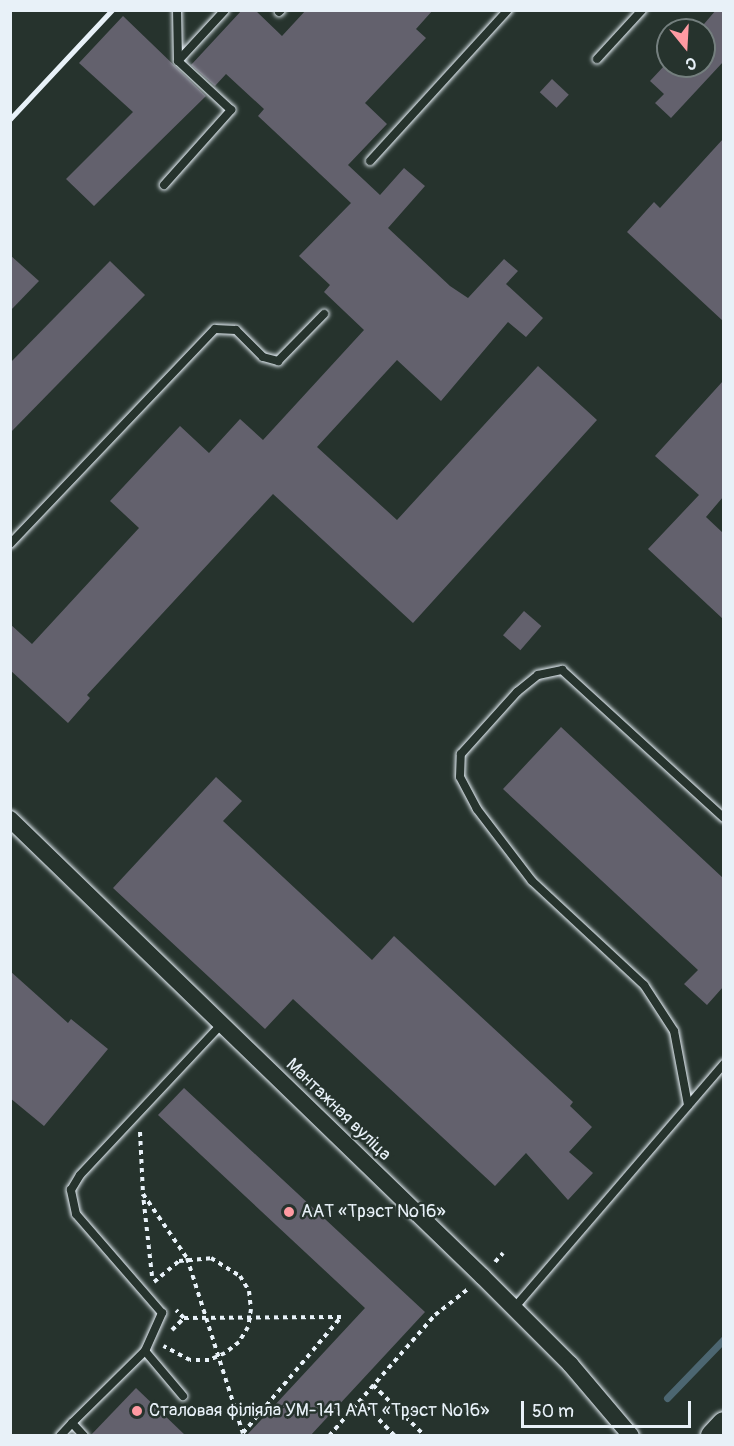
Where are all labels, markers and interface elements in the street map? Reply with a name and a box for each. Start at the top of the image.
north arrow [656,18,716,78]
text: С [683,52,699,74]
street label: Мантажная вуліца [281,1054,395,1166]
place label: ААТ «Трэст №16» [301,1201,446,1223]
marker: ААТ «Трэст №16» [282,1205,296,1219]
scale bar [524,1389,694,1427]
place label: Сталовая філіяла УМ-141 ААТ «Трэст №16» [149,1400,489,1422]
text: 50 m [532,1400,574,1423]
marker: Сталовая філіяла УМ-141 ААТ «Трэст №16» [130,1404,144,1418]

